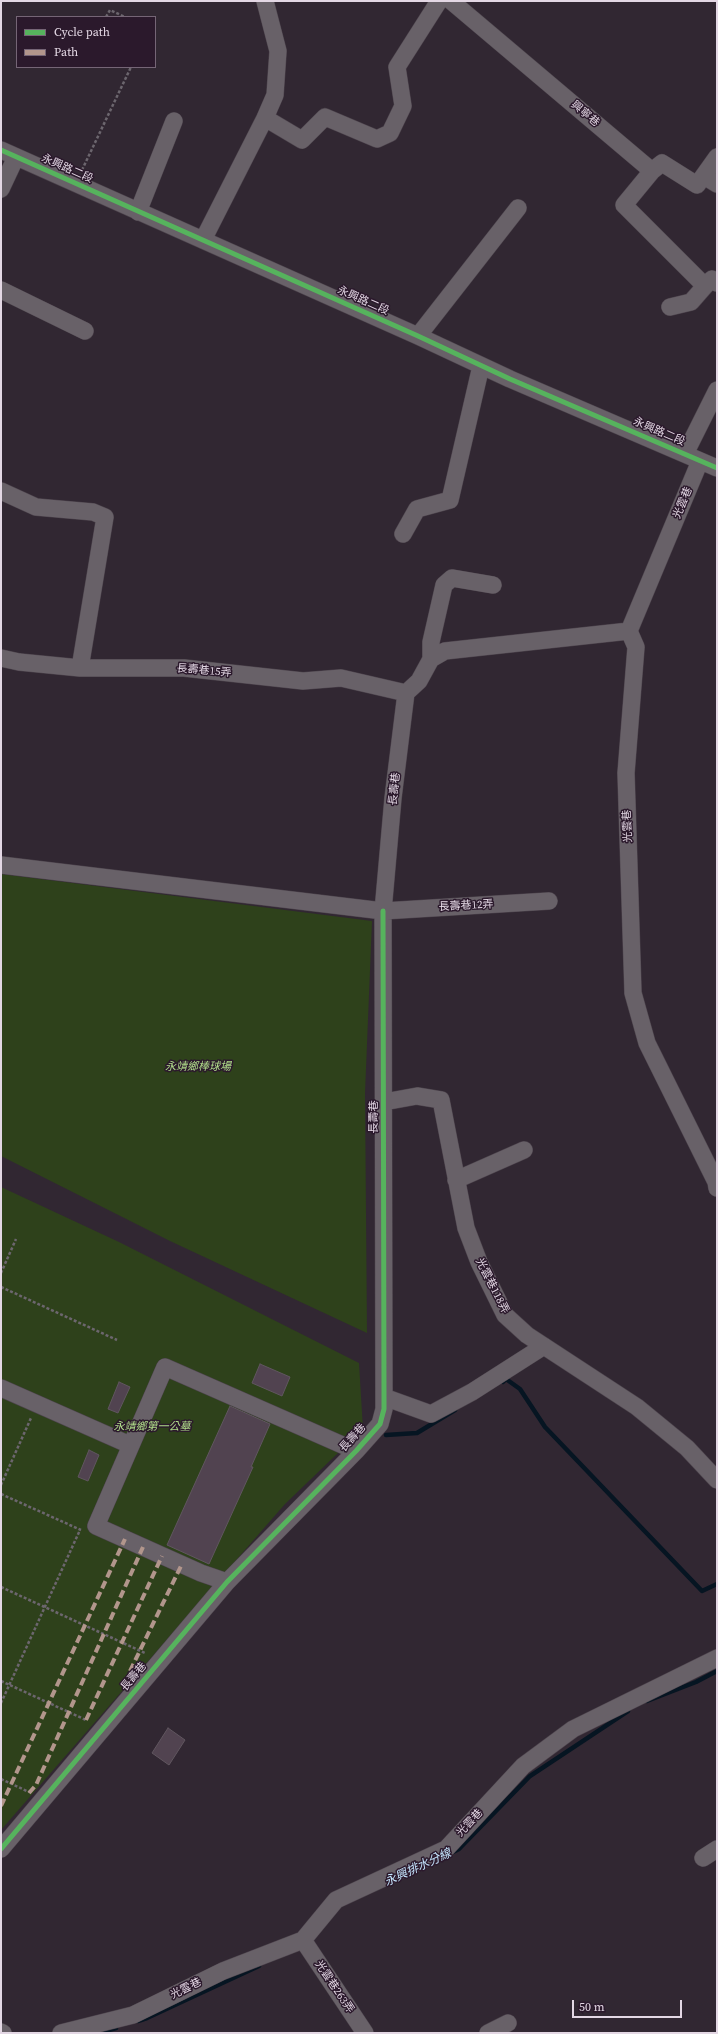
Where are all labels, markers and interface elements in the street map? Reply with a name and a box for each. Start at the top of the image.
legend [16,16,156,68]
text: Cycle path [54,24,110,40]
text: Path [54,44,78,60]
street label: 興寧巷 [568,98,602,130]
street label: 永興路二段 [39,152,95,186]
street label: 永興路二段 [335,284,391,318]
street label: 永興路二段 [631,415,687,449]
street label: 光雲巷 [670,485,696,521]
street label: 長壽巷15弄 [176,662,232,680]
street label: 長壽巷 [387,772,403,806]
street label: 光雲巷 [621,809,635,843]
street label: 長壽巷12弄 [438,898,494,914]
park label: 永靖鄉棒球場 [165,1060,231,1074]
street label: 長壽巷 [367,1101,381,1133]
street label: 光雲巷118弄 [472,1256,512,1316]
park label: 永靖鄉第一公墓 [114,1420,190,1434]
street label: 長壽巷 [337,1421,369,1455]
street label: 長壽巷 [118,1660,150,1694]
street label: 光雲巷 [454,1806,486,1840]
water label: 永興排水分線 [382,1846,454,1890]
street label: 光雲巷263弄 [312,1958,356,2016]
street label: 光雲巷 [168,1976,204,2002]
scale bar [574,1992,684,2018]
text: 50 m [579,1999,605,2015]

